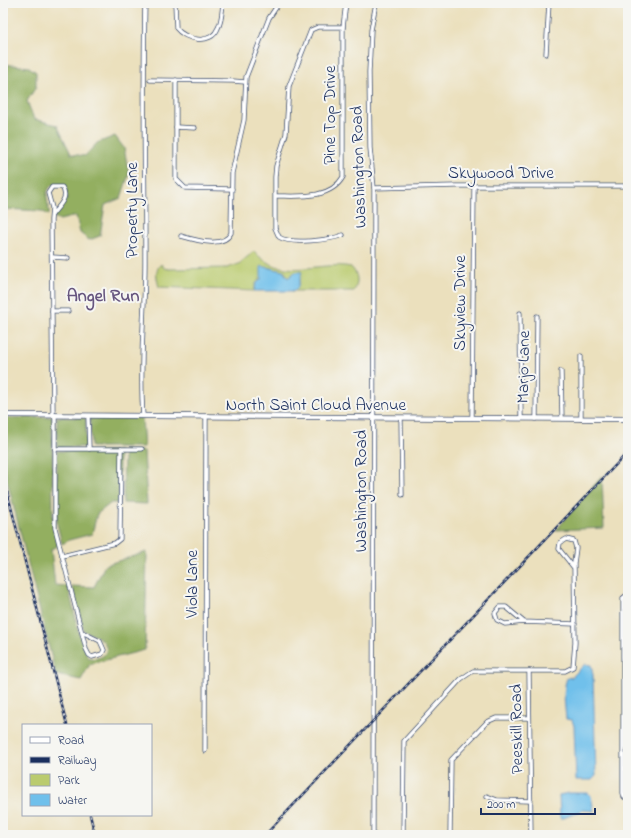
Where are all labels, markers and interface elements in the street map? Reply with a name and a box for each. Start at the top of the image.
street label: Pine Top Drive [318,65,343,165]
street label: Washington Road [344,105,376,229]
street label: Skywood Drive [448,161,554,187]
street label: Property Lane [120,162,146,258]
street label: Skyview Drive [448,255,474,351]
district label: Angel Run [67,284,139,311]
street label: Marjo Lane [511,330,537,404]
street label: North Saint Cloud Avenue [226,393,407,418]
street label: Washington Road [349,429,376,552]
street label: Viola Lane [180,550,205,619]
street label: Peeskill Road [504,683,530,774]
legend [22,724,152,816]
text: Road [58,732,84,750]
text: Railway [58,752,97,771]
text: Park [58,772,80,790]
scale bar [481,790,595,816]
text: Water [58,792,87,810]
text: 200 m [487,796,516,814]

